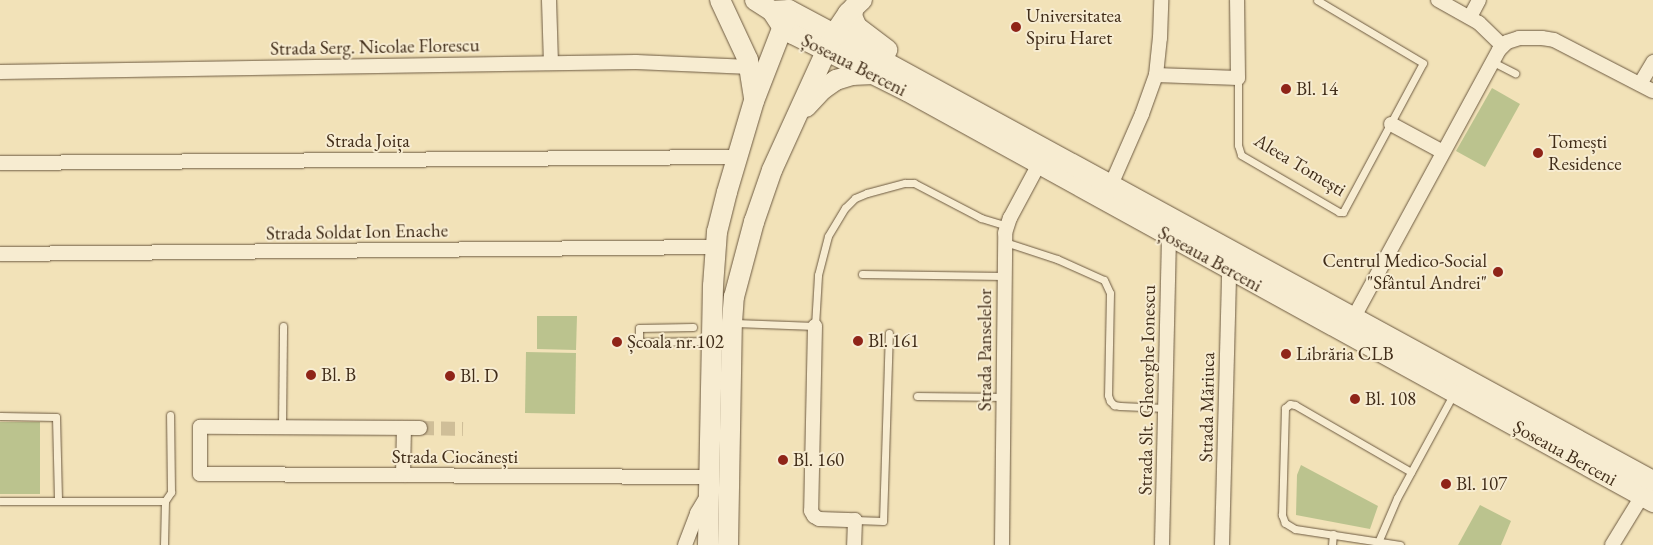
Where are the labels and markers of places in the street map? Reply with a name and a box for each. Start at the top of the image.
place label: Universitatea Spiru Haret [1026,5,1122,49]
marker: Universitatea Spiru Haret [1010,21,1022,33]
place label: Bl. 14 [1296,78,1338,100]
marker: Bl. 14 [1280,83,1292,95]
place label: Tomești Residence [1548,131,1622,175]
marker: Tomești Residence [1532,147,1544,159]
place label: Centrul Medico-Social "Sfântul Andrei" [1322,250,1487,294]
marker: Centrul Medico-Social "Sfântul Andrei" [1491,265,1505,279]
place label: Bl. 161 [868,330,919,352]
place label: Școala nr.102 [627,331,724,353]
marker: Bl. 161 [852,335,864,347]
marker: Școala nr.102 [611,336,623,348]
place label: Librăria CLB [1296,343,1394,365]
marker: Librăria CLB [1280,348,1292,360]
place label: Bl. B [321,364,356,386]
place label: Bl. D [460,365,498,387]
marker: Bl. B [305,369,317,381]
marker: Bl. D [444,370,456,382]
place label: Bl. 108 [1365,388,1416,410]
marker: Bl. 108 [1349,393,1361,405]
place label: Bl. 160 [793,449,844,471]
marker: Bl. 160 [777,454,789,466]
place label: Bl. 107 [1456,473,1507,495]
marker: Bl. 107 [1440,478,1452,490]

